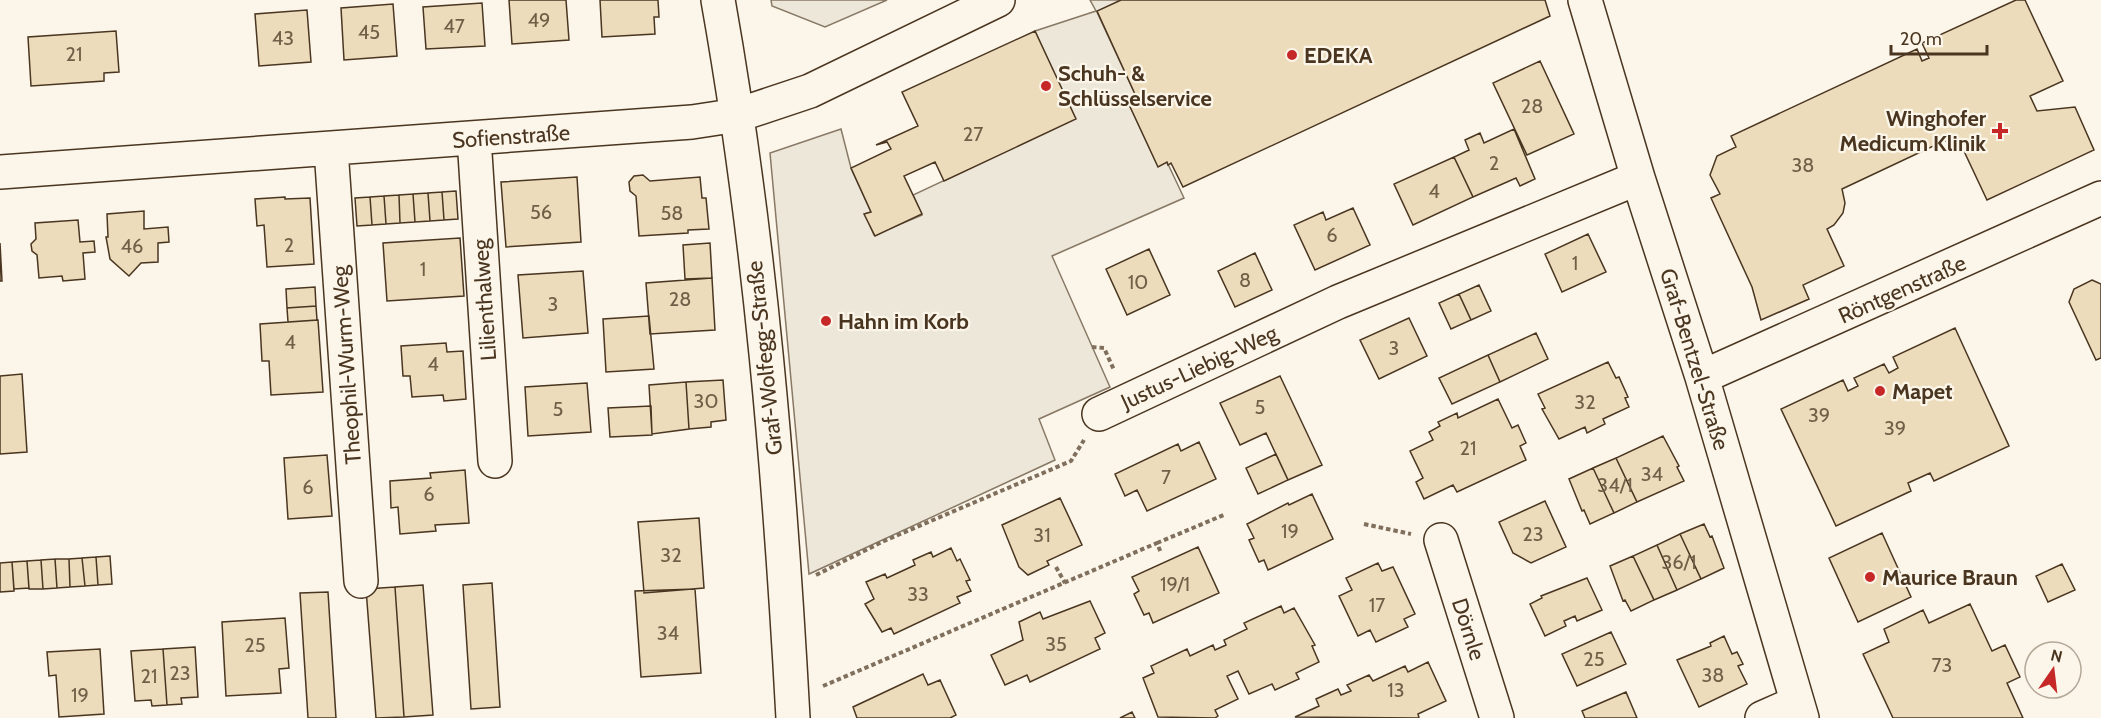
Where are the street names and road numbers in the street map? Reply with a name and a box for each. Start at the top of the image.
street label: Sofienstraße [451,119,571,154]
street label: Lilienthalweg [467,237,502,362]
street label: Röntgenstraße [1834,249,1970,330]
street label: Graf-Wolfegg-Straße [741,259,788,457]
street label: Theophil-Wurm-Weg [326,264,367,465]
street label: Graf-Bentzel-Straße [1654,265,1735,453]
street label: Justus-Liebig-Weg [1116,319,1283,416]
street label: Dörnle [1446,595,1491,664]

